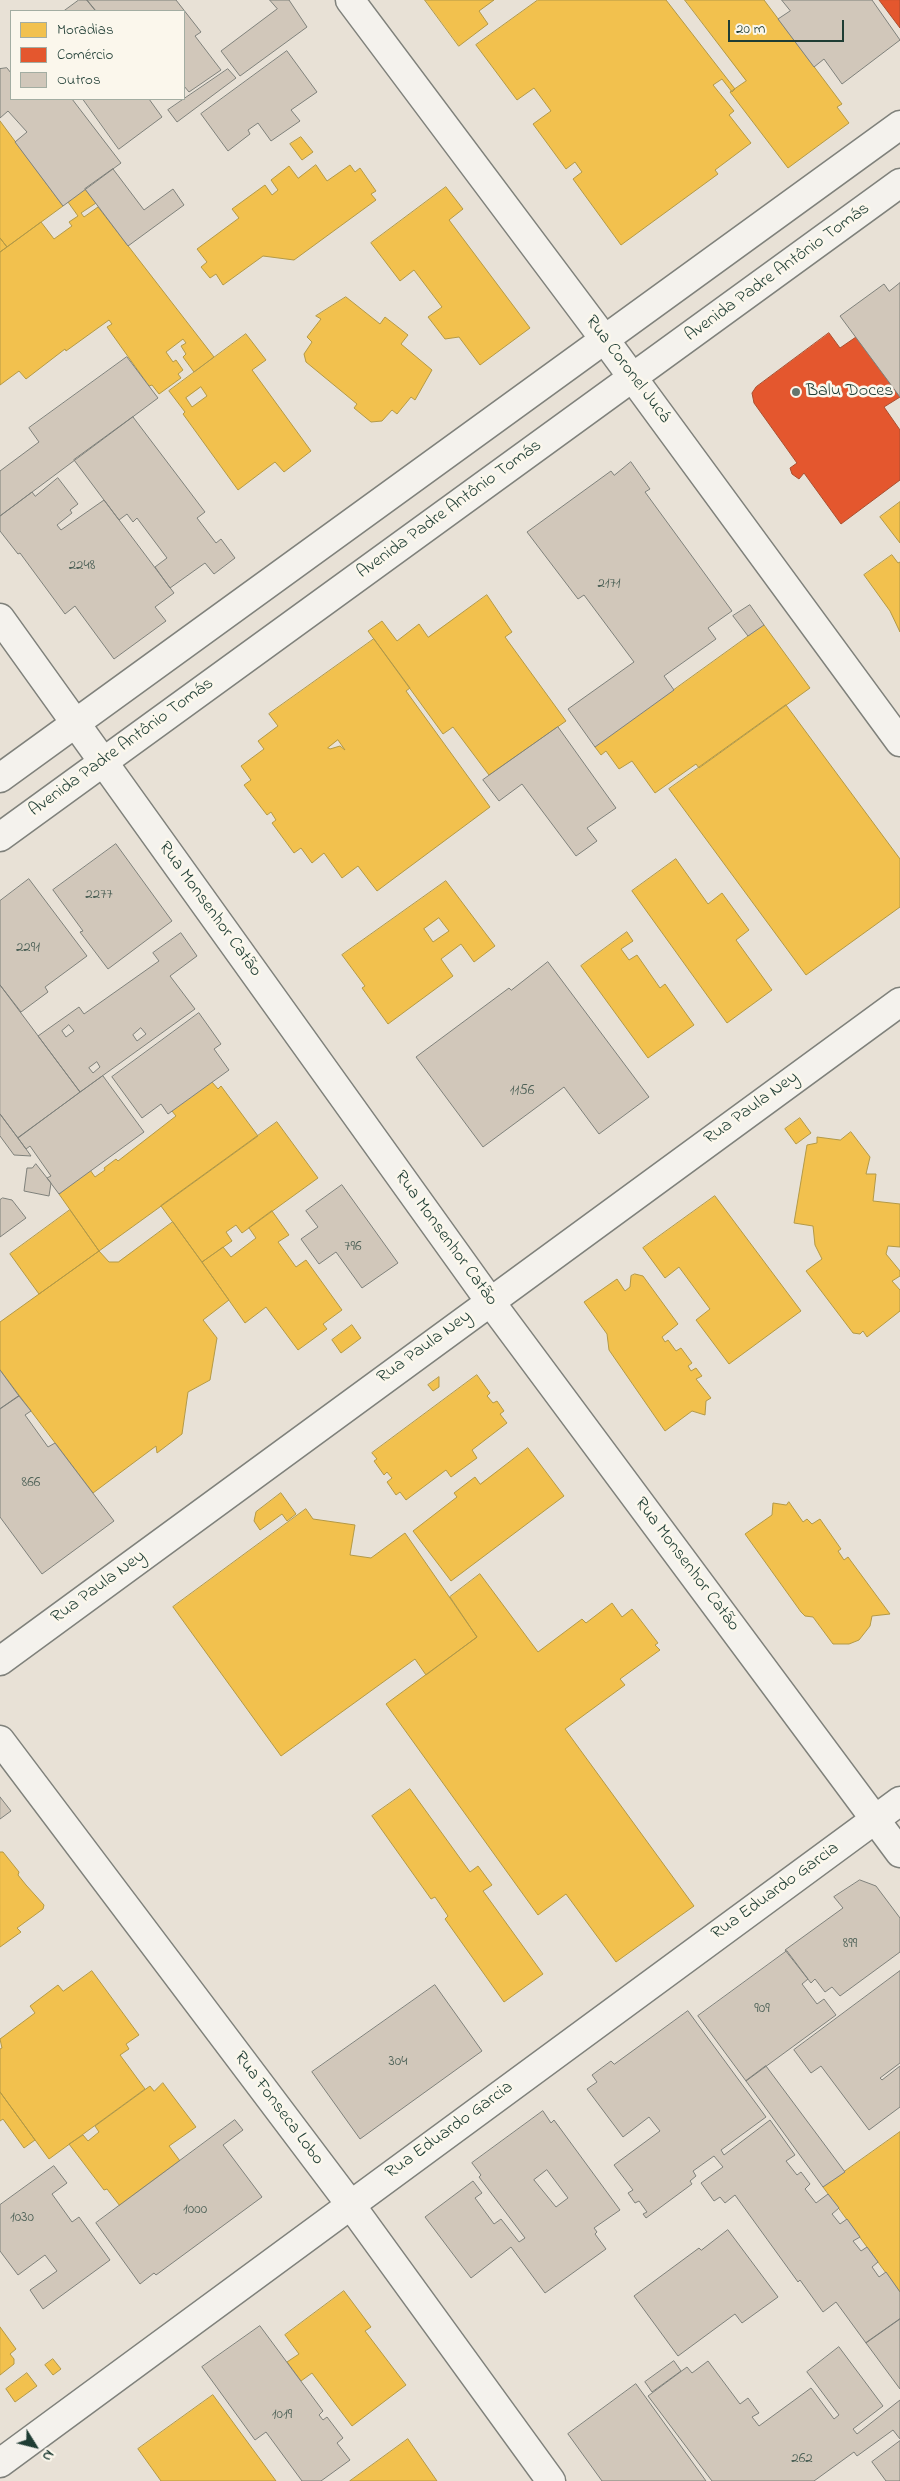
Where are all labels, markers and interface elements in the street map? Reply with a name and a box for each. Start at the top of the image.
legend [10,10,185,100]
scale bar [730,10,846,42]
text: 20 m [736,18,765,40]
text: Moradias [57,19,114,41]
text: Comércio [57,44,113,66]
text: Outros [57,69,101,91]
street label: Avenida Padre Antônio Tomás [681,199,875,347]
street label: Rua Coronel Jucá [580,312,674,428]
place label: Balu Doces [806,381,893,403]
marker: Balu Doces [790,386,802,398]
street label: Avenida Padre Antônio Tomás [353,436,547,584]
house number: 2248 [69,558,95,576]
house number: 2171 [597,576,621,594]
street label: Avenida Padre Antônio Tomás [25,674,219,822]
street label: Rua Monsenhor Catão [153,838,265,982]
house number: 2277 [85,887,113,905]
house number: 2291 [16,940,40,958]
street label: Rua Paula Ney [701,1068,803,1150]
house number: 1156 [510,1083,534,1101]
street label: Rua Monsenhor Catão [389,1167,501,1311]
house number: 796 [344,1239,362,1257]
street label: Rua Paula Ney [374,1307,476,1389]
house number: 866 [22,1475,40,1493]
street label: Rua Monsenhor Catão [629,1494,743,1636]
street label: Rua Paula Ney [48,1547,150,1629]
street label: Rua Eduardo Garcia [708,1838,844,1946]
house number: 899 [843,1936,857,1954]
house number: 909 [754,2001,770,2019]
street label: Rua Fonseca Lobo [228,2048,328,2170]
house number: 304 [389,2054,407,2072]
street label: Rua Eduardo Garcia [382,2077,518,2185]
house number: 1000 [183,2202,207,2220]
house number: 1030 [10,2210,34,2228]
house number: 1019 [272,2407,292,2425]
north arrow [10,2421,60,2471]
text: N [36,2445,59,2465]
house number: 262 [791,2451,813,2469]

